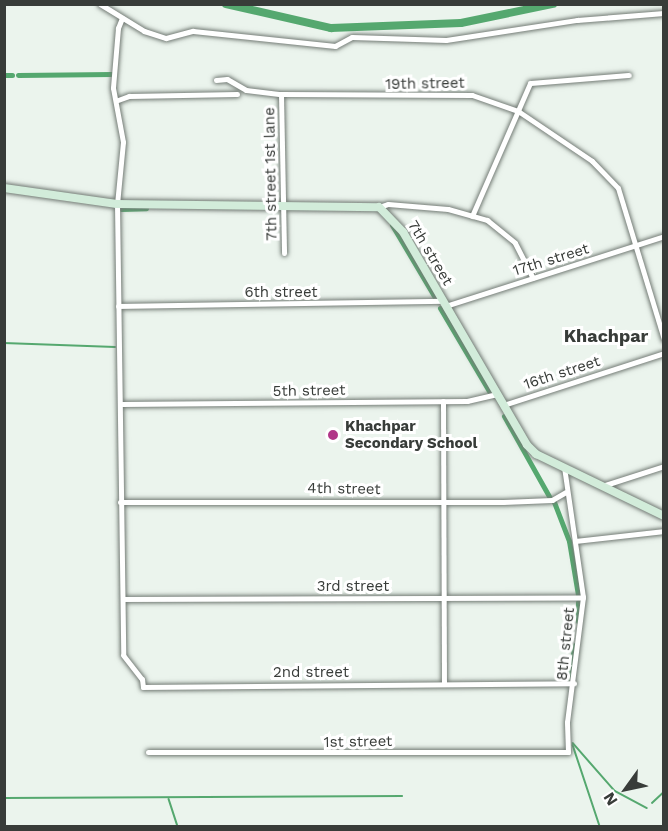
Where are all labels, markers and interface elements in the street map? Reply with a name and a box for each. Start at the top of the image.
street label: 19th street [385,74,465,94]
street label: 7th street 1st lane [261,107,281,241]
street label: 7th street [404,217,456,289]
street label: 17th street [511,240,591,280]
street label: 6th street [244,284,318,302]
district label: Khachpar [564,325,648,347]
street label: 16th street [522,352,602,394]
street label: 5th street [272,381,346,401]
place label: Khachpar Secondary School [345,417,478,452]
marker: Khachpar Secondary School [326,428,340,442]
street label: 4th street [307,479,381,499]
street label: 3rd street [317,578,389,596]
street label: 8th street [553,607,579,681]
street label: 2nd street [273,664,349,682]
street label: 1st street [324,732,392,752]
north arrow [596,759,656,819]
text: N [599,789,622,809]

